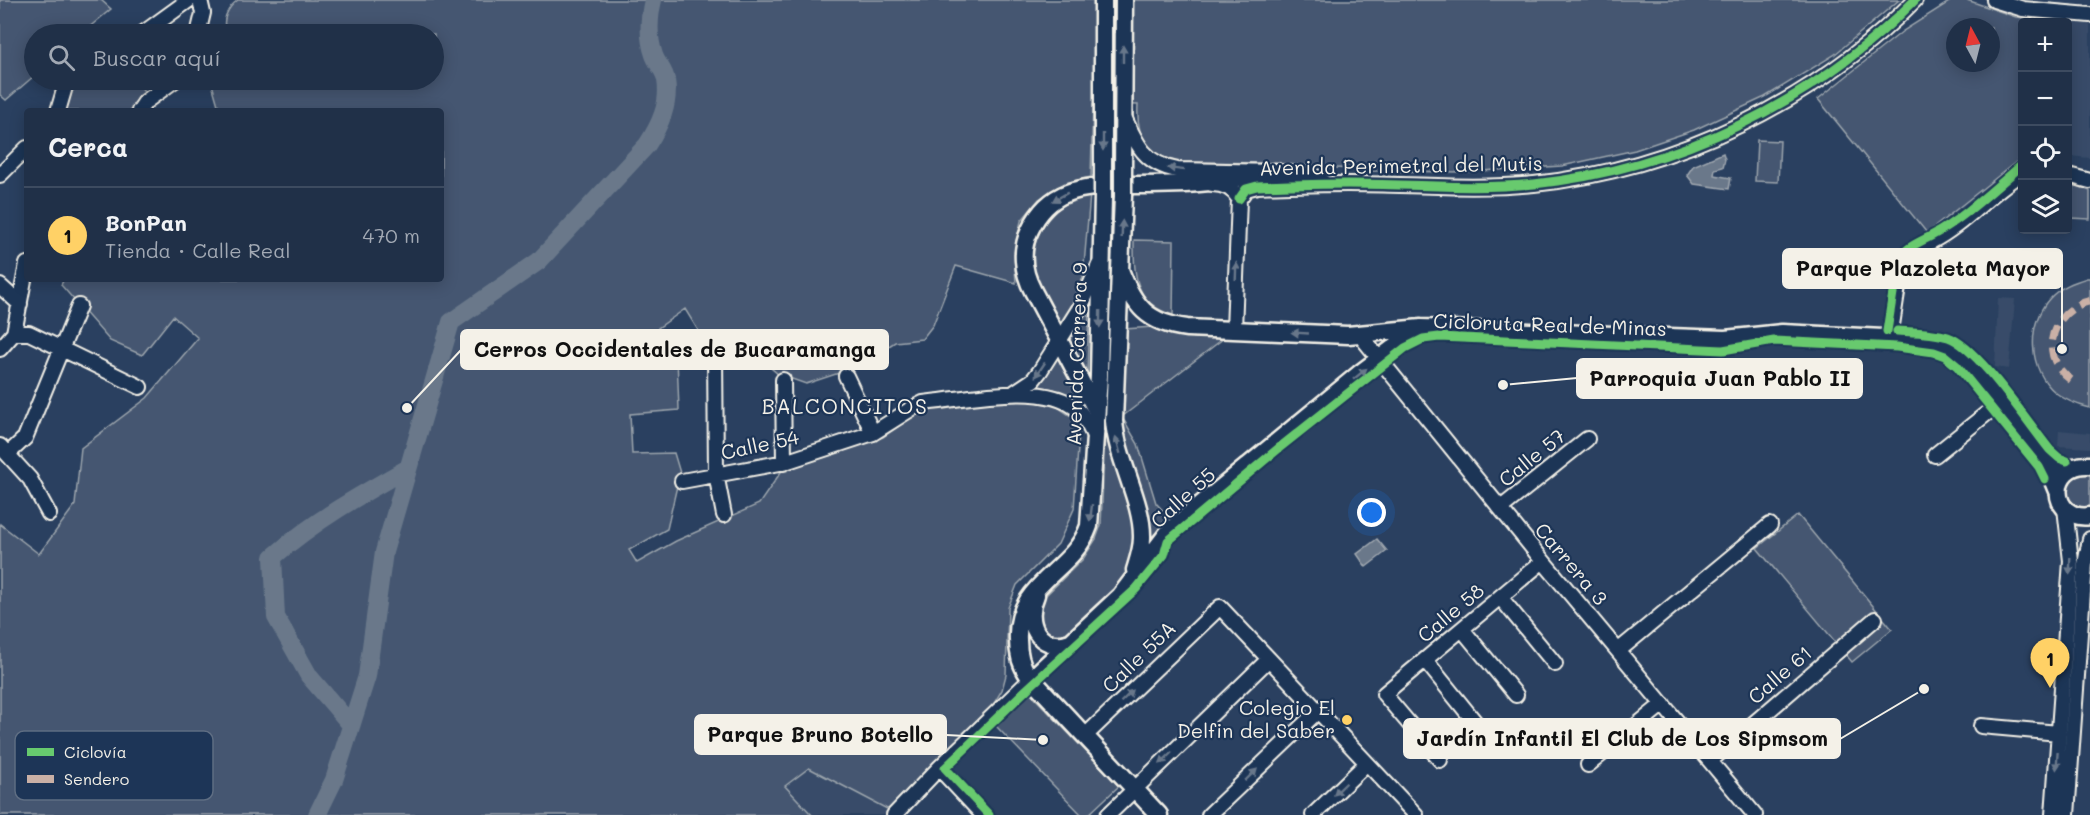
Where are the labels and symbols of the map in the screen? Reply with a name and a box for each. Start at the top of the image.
north arrow [1946,18,2000,72]
one-way arrow [1119,44,1128,63]
one-way arrow [1098,132,1108,151]
street label: Avenida Perimetral del Mutis [1259,150,1543,180]
one-way arrow [1166,165,1185,174]
one-way arrow [1052,191,1068,202]
one-way arrow [1117,220,1126,239]
callout: Parque Plazoleta Mayor [1783,249,2062,288]
text: Parque Plazoleta Mayor [1796,254,2050,282]
street label: Avenida Carrera 9 [1060,262,1092,446]
one-way arrow [1232,262,1241,281]
street label: Cicloruta Real de Minas [1433,307,1667,341]
one-way arrow [1095,309,1105,328]
one-way arrow [1290,328,1309,337]
callout: Cerros Occidentales de Bucaramanga [461,330,888,369]
text: Cerros Occidentales de Bucaramanga [474,335,876,362]
callout: Parroquia Juan Pablo II [1577,359,1862,398]
one-way arrow [1034,361,1046,377]
text: Parroquia Juan Pablo II [1589,364,1851,391]
one-way arrow [1352,368,1367,381]
district label: BALCONCITOS [762,392,928,419]
street label: Calle 57 [1493,422,1570,492]
street label: Calle 54 [718,423,801,465]
one-way arrow [1113,435,1122,453]
street label: Calle 55 [1144,461,1220,533]
your location [1357,498,1386,527]
one-way arrow [1086,504,1095,523]
street label: Carrera 3 [1530,517,1614,610]
one-way arrow [2065,557,2075,576]
street label: Calle 58 [1412,577,1489,648]
street label: Calle 55A [1096,615,1181,698]
pin: 1 [2030,638,2070,688]
street label: Calle 61 [1742,639,1817,709]
one-way arrow [1120,689,1134,703]
place label: Colegio El Delfin del Saber [1177,694,1335,743]
marker: Colegio El Delfin del Saber [1340,713,1354,727]
callout: Parque Bruno Botello [695,715,946,754]
callout: Jardín Infantil El Club de Los Sipmsom [1404,719,1840,758]
text: Parque Bruno Botello [707,720,933,747]
text: Jardín Infantil El Club de Los Sipmsom [1416,724,1828,751]
legend [15,731,213,800]
text: Ciclovía [64,741,127,762]
one-way arrow [1159,750,1173,764]
one-way arrow [2052,751,2061,770]
text: Sendero [64,768,129,789]
one-way arrow [1244,768,1258,782]
one-way arrow [1333,782,1348,796]

